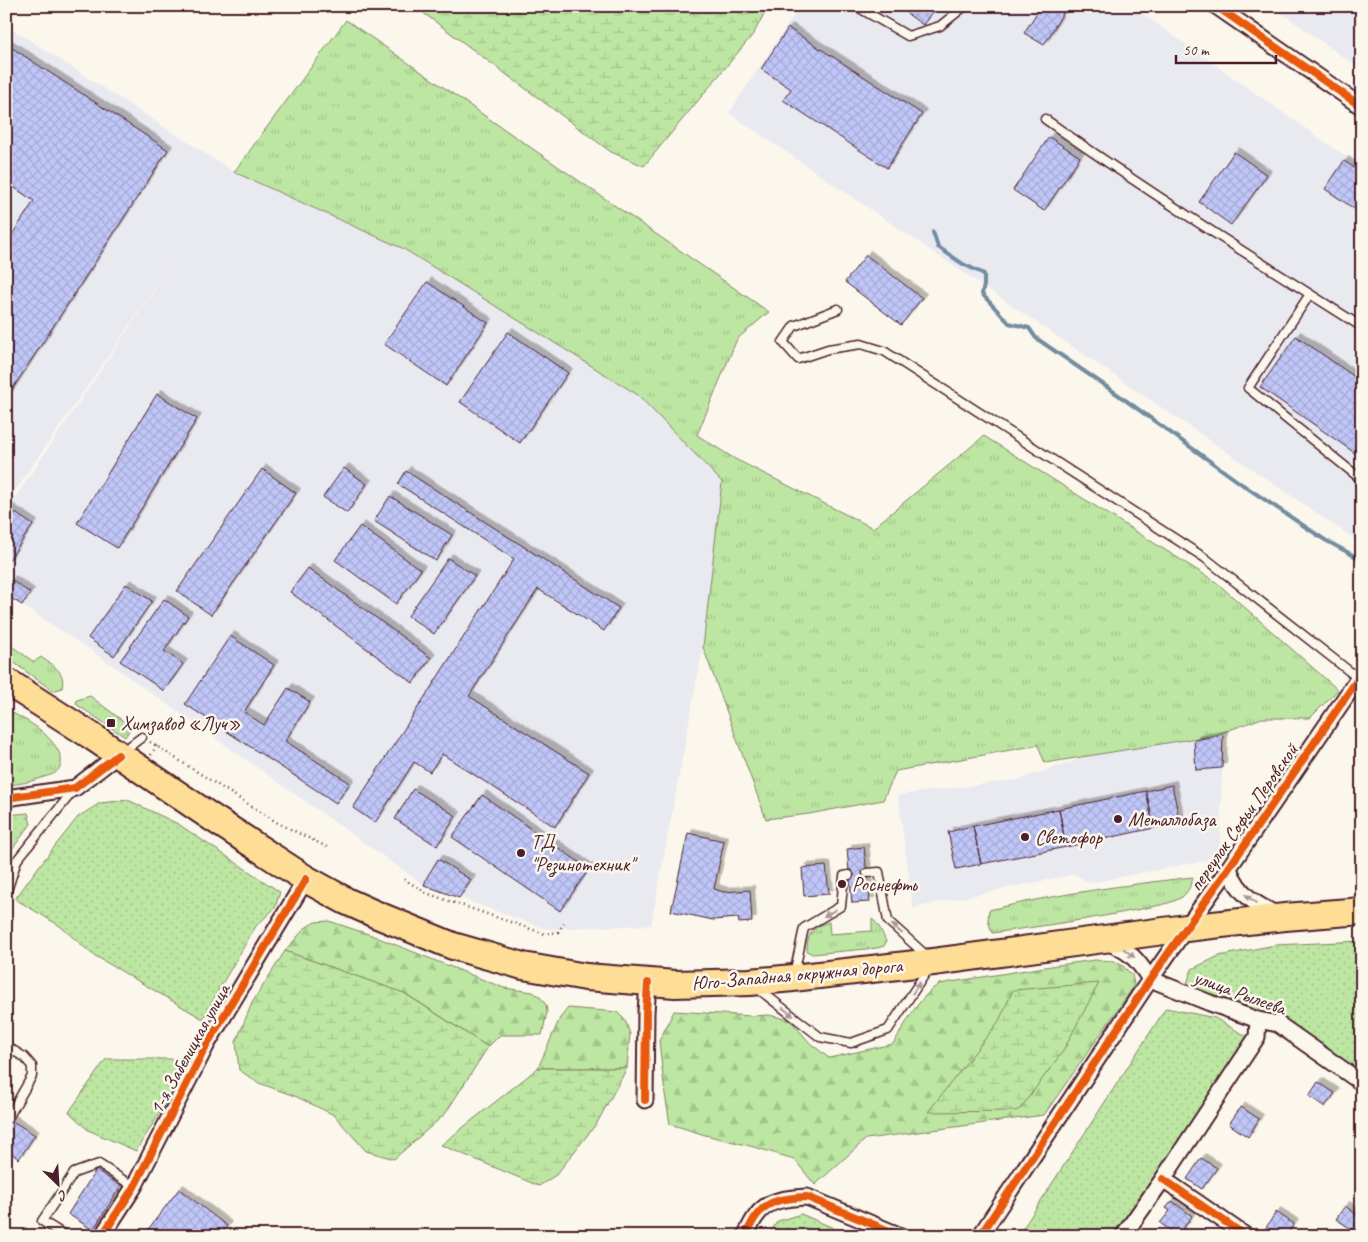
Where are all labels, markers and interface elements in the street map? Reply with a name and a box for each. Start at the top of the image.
scale bar [1176,32,1276,64]
text: 50 m [1183,41,1210,60]
place label: Химзавод «Луч» [121,711,241,736]
marker: Химзавод «Луч» [105,717,117,729]
street label: переулок Софьи Перовской [1183,737,1305,896]
place label: Металлобаза [1128,807,1218,832]
marker: Металлобаза [1112,813,1124,825]
place label: Светофор [1035,825,1104,850]
place label: ТД "Резинотехник" [531,829,638,878]
marker: Светофор [1019,831,1031,843]
marker: ТД "Резинотехник" [515,847,527,859]
place label: Роснефть [852,872,918,897]
marker: Роснефть [836,878,848,890]
one-way arrow [1245,894,1258,905]
one-way arrow [823,908,836,917]
one-way arrow [891,923,903,935]
one-way arrow [1122,948,1135,959]
street label: Юго-Западная окружная дорога [691,953,905,996]
street label: улица Рылеева [1189,964,1291,1021]
street label: 1-я Забелицкая улица [143,978,236,1119]
one-way arrow [911,981,921,995]
one-way arrow [781,1006,794,1017]
north arrow [32,1160,82,1210]
text: С [55,1186,70,1205]

